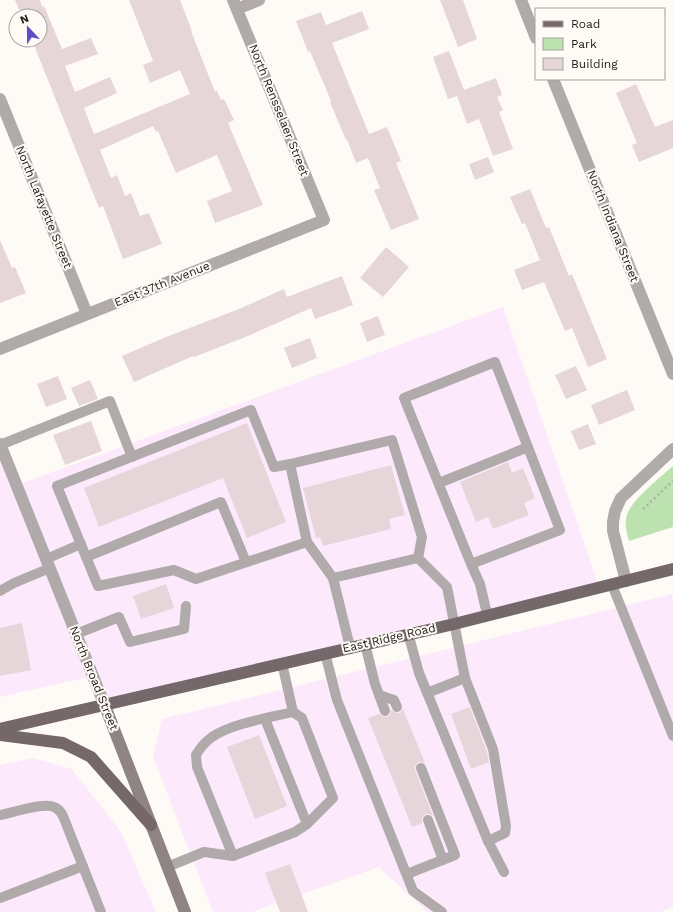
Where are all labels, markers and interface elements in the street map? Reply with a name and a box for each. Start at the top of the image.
north arrow [8,8,48,48]
legend [535,8,665,80]
text: N [18,12,31,27]
text: Road [571,17,600,31]
text: Park [571,37,597,51]
street label: North Rensselaer Street [246,42,312,178]
text: Building [571,57,618,71]
street label: North Lafayette Street [13,144,75,270]
street label: North Indiana Street [584,168,642,284]
street label: East 37th Avenue [112,258,212,310]
street label: East Ridge Road [341,620,437,656]
street label: North Broad Street [67,624,121,732]

